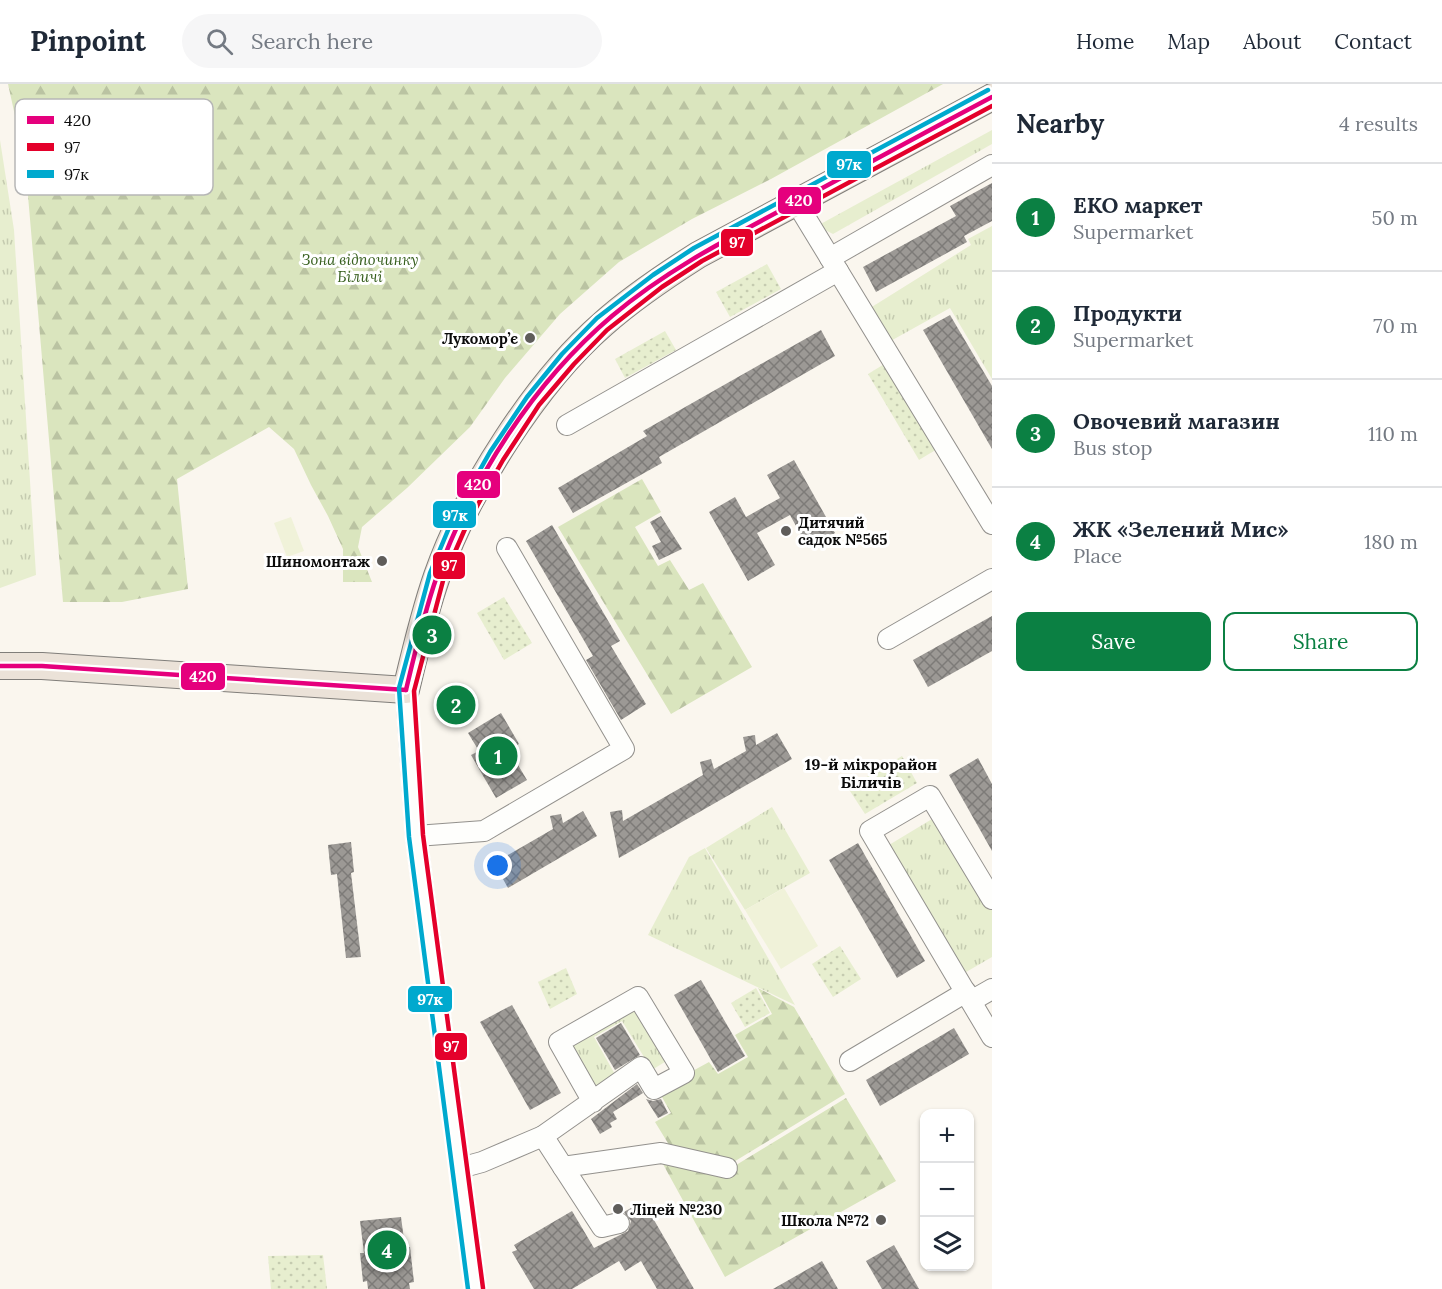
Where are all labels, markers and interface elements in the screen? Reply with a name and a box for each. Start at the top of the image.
search box [182,14,602,68]
text: Pinpoint [30,23,146,59]
icon: search [203,25,236,58]
text: Search here [251,27,373,55]
text: Home [1076,28,1134,55]
text: Map [1167,28,1210,55]
text: About [1243,28,1301,55]
text: Contact [1334,28,1412,55]
legend [15,99,213,195]
text: Nearby [1016,107,1104,140]
text: 420 [64,110,91,130]
text: 4 results [1339,111,1418,136]
text: 97 [64,137,81,157]
line badge: 97к [826,150,872,179]
text: 97к [836,154,863,174]
text: 97к [64,164,89,184]
line badge: 420 [777,186,822,215]
text: 420 [785,190,813,210]
text: ЕКО маркет [1073,191,1202,219]
text: 1 [1031,205,1040,230]
text: 50 m [1372,205,1418,230]
text: Supermarket [1073,219,1193,244]
line badge: 97 [720,228,754,257]
text: 97 [729,232,746,252]
park label: Зона відпочинку Біличі [301,250,419,286]
text: Продукти [1073,299,1182,327]
text: 2 [1030,313,1041,338]
text: 70 m [1373,313,1418,338]
text: Supermarket [1073,327,1193,352]
place label: Лукомор’є [442,329,518,348]
marker: Лукомор’є [523,331,537,345]
text: Овочевий магазин [1073,407,1280,435]
text: 3 [1030,421,1041,446]
text: 110 m [1368,421,1418,446]
text: Bus stop [1073,435,1152,460]
line badge: 420 [456,470,501,499]
text: 420 [464,474,492,494]
line badge: 97к [432,500,477,529]
text: 97к [442,505,469,525]
place label: Дитячий садок №565 [798,513,887,549]
text: ЖК «Зелений Мис» [1073,515,1288,543]
marker: Дитячий садок №565 [779,524,793,538]
text: 4 [1030,529,1041,554]
text: 180 m [1364,529,1418,554]
text: Place [1073,543,1122,568]
line badge: 97 [432,551,466,580]
place label: Шиномонтаж [266,552,371,571]
marker: Шиномонтаж [375,554,389,568]
text: 97 [441,555,458,575]
pin: 3 [412,612,452,658]
button: Save [1016,612,1211,671]
button: Share [1223,612,1418,671]
line badge: 420 [180,662,226,691]
text: 420 [189,666,217,686]
pin: 2 [436,682,476,728]
pin: 1 [478,734,518,778]
district label: 19-й мікрорайон Біличів [805,754,937,792]
your location [483,851,512,880]
line badge: 97к [407,985,453,1013]
text: 97к [417,989,444,1009]
line badge: 97 [434,1032,468,1061]
text: 97 [443,1036,460,1056]
map controls [920,1109,974,1271]
button: + [920,1109,974,1163]
button: − [920,1163,974,1217]
place label: Ліцей №230 [630,1200,722,1219]
marker: Ліцей №230 [611,1202,625,1216]
place label: Школа №72 [781,1211,869,1230]
marker: Школа №72 [874,1213,888,1227]
button: layers [920,1217,974,1271]
pin: 4 [368,1228,406,1272]

